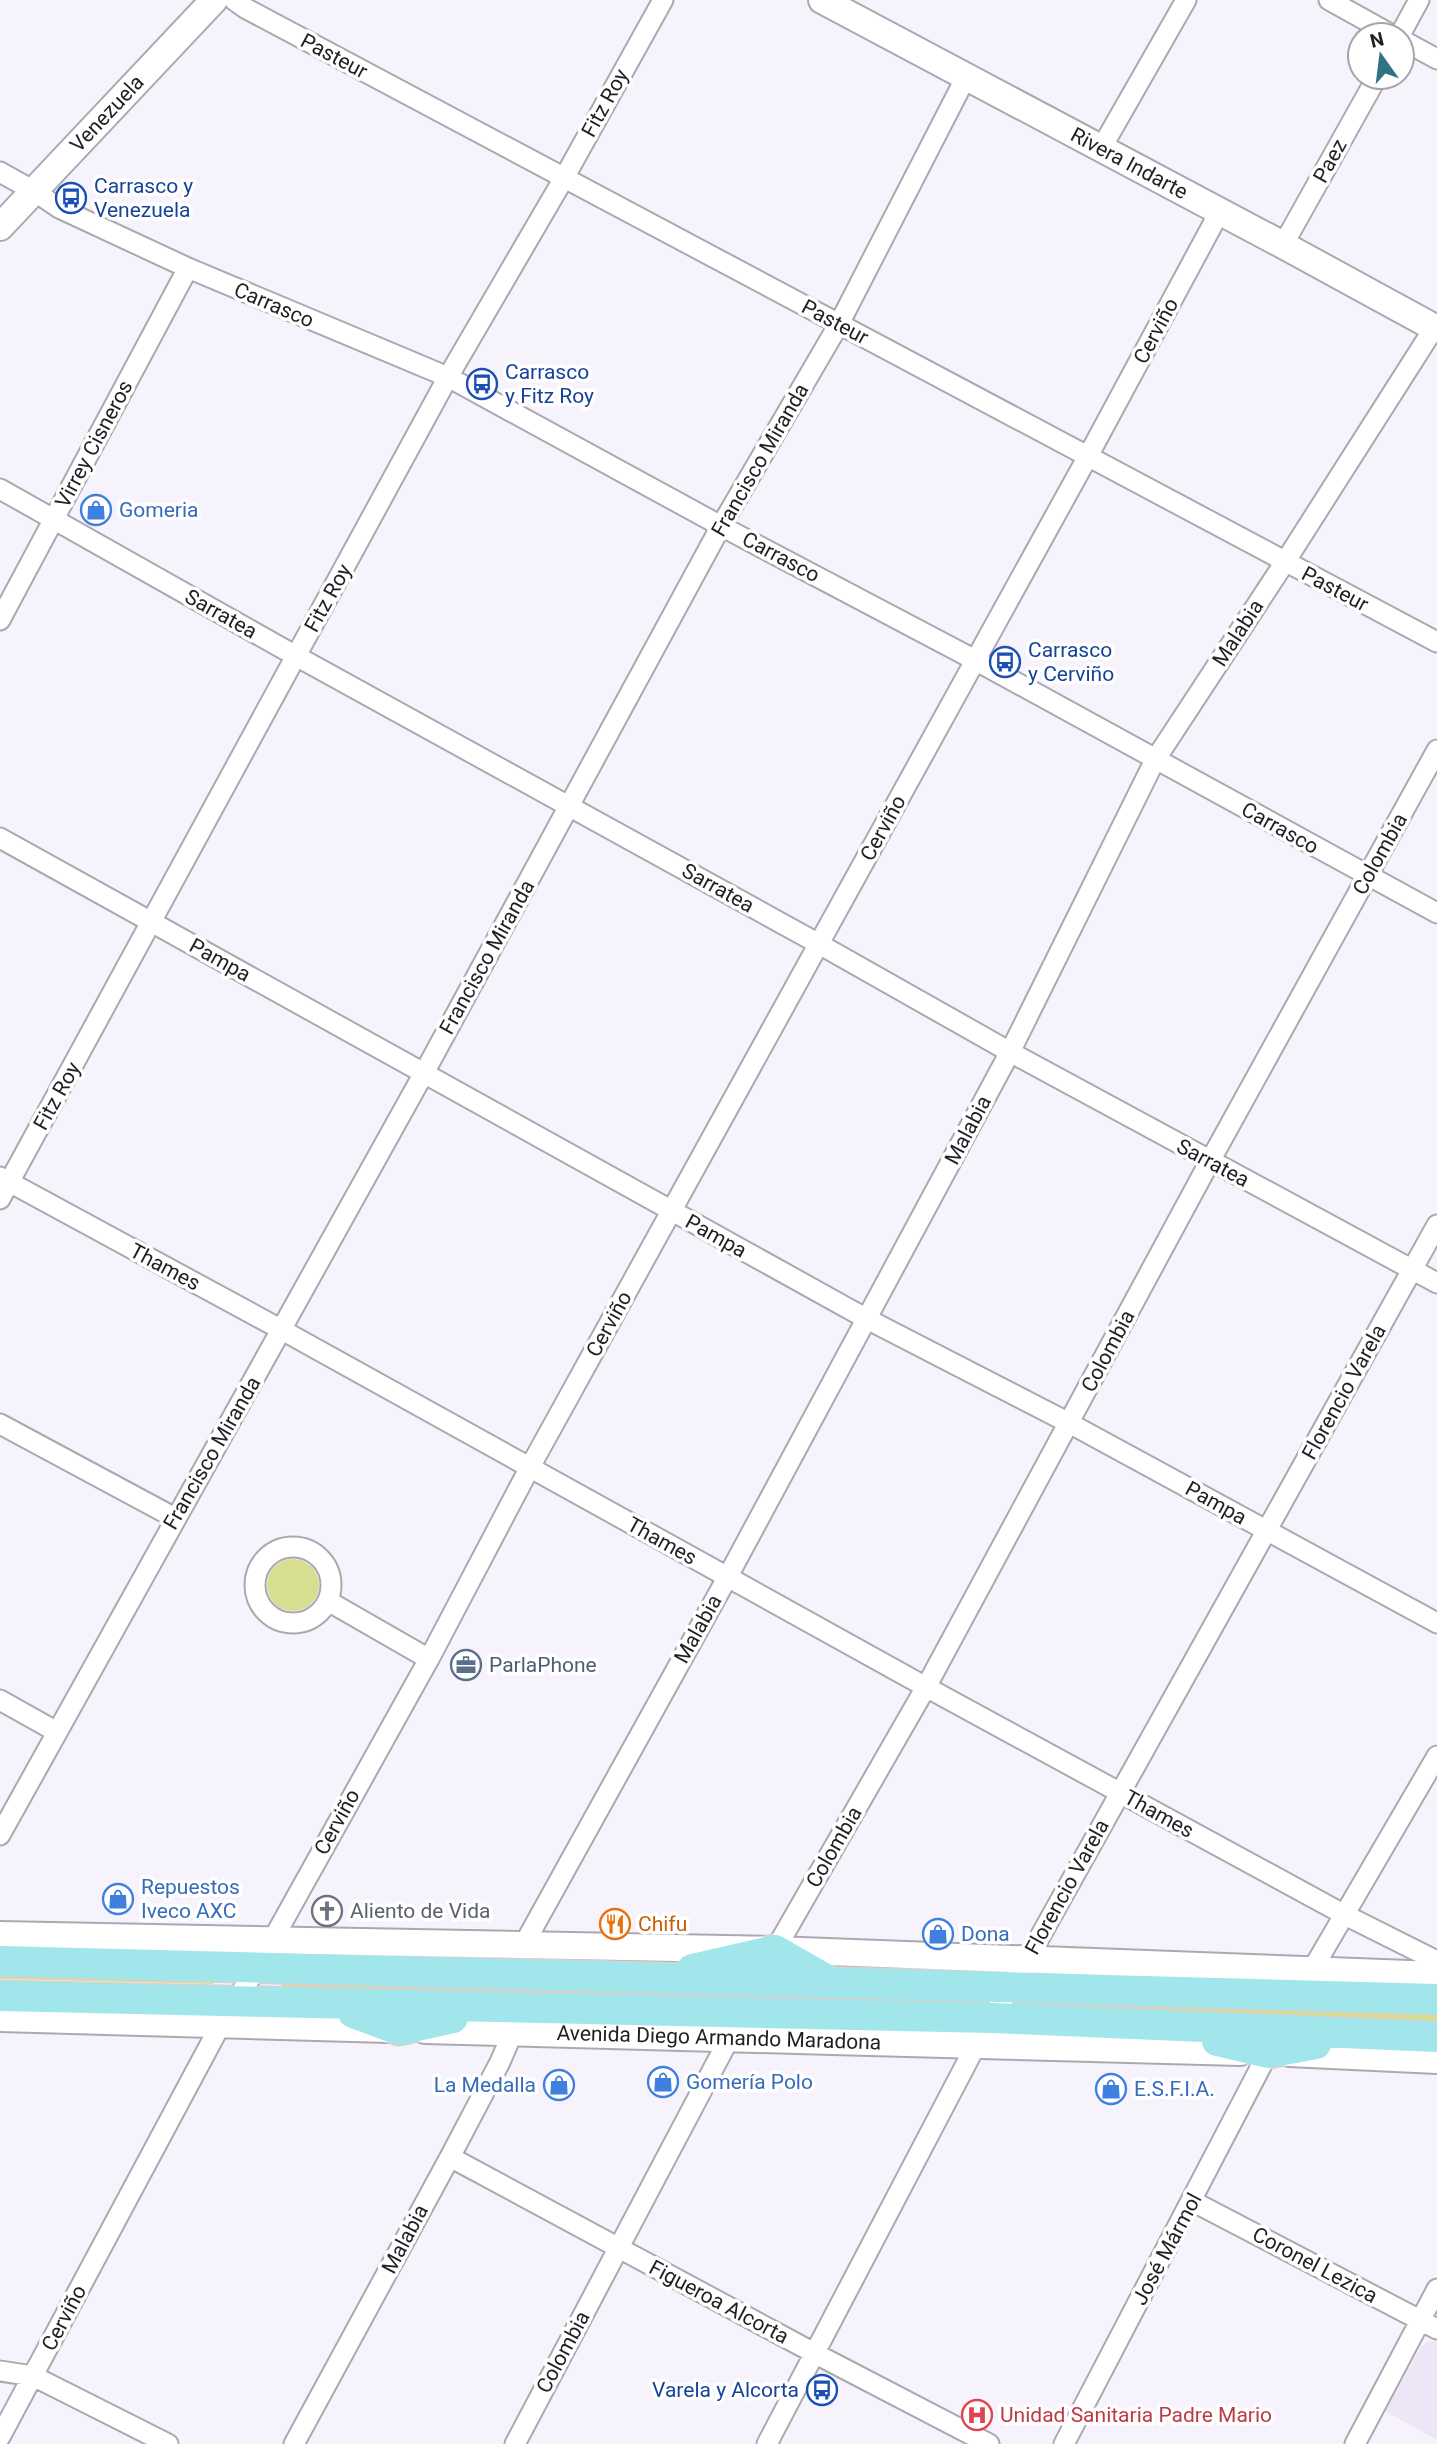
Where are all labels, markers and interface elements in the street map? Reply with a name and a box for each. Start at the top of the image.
north arrow [1346,21,1416,91]
text: N [1368,27,1386,53]
street label: Pasteur [297,28,371,84]
street label: Fitz Roy [577,65,633,141]
street label: Venezuela [65,70,149,157]
street label: Rivera Indarte [1067,122,1192,204]
street label: Paez [1308,135,1352,187]
place label: Carrasco y Venezuela [94,174,193,222]
bus stop icon: Carrasco y Venezuela [54,181,88,215]
street label: Carrasco [231,278,317,332]
street label: Pasteur [798,294,872,350]
street label: Cerviño [1129,294,1183,368]
place label: Carrasco y Fitz Roy [505,360,594,408]
bus stop icon: Carrasco y Fitz Roy [465,367,499,401]
street label: Virrey Cisneros [50,376,138,512]
street label: Francisco Miranda [706,379,814,541]
shop icon: Gomeria [79,493,113,527]
place label: Gomeria [119,498,198,522]
street label: Carrasco [738,527,824,587]
street label: Fitz Roy [300,560,356,636]
street label: Pasteur [1298,561,1372,617]
street label: Sarratea [181,584,261,644]
street label: Malabia [1208,595,1268,671]
place label: Carrasco y Cerviño [1028,638,1114,686]
bus stop icon: Carrasco y Cerviño [988,645,1022,679]
street label: Cerviño [855,791,911,865]
street label: Carrasco [1237,797,1323,859]
street label: Colombia [1348,809,1412,899]
street label: Sarratea [678,858,758,918]
street label: Francisco Miranda [435,876,539,1038]
street label: Pampa [185,933,255,987]
street label: Fitz Roy [29,1058,85,1134]
street label: Malabia [940,1091,996,1169]
street label: Sarratea [1173,1134,1253,1192]
street label: Pampa [681,1209,751,1263]
street label: Thames [126,1239,204,1295]
street label: Cerviño [581,1287,637,1361]
street label: Colombia [1076,1306,1140,1396]
street label: Florencio Varela [1297,1320,1391,1464]
street label: Francisco Miranda [158,1372,266,1534]
street label: Pampa [1181,1476,1251,1530]
street label: Thames [623,1512,701,1570]
street label: Malabia [669,1591,727,1667]
office icon: ParlaPhone [449,1648,483,1682]
place label: ParlaPhone [489,1653,597,1677]
street label: Cerviño [309,1785,365,1859]
street label: Thames [1120,1785,1198,1843]
street label: Colombia [801,1802,867,1892]
street label: Florencio Varela [1020,1815,1114,1959]
place label: Repuestos Iveco AXC [141,1875,240,1923]
shop icon: Repuestos Iveco AXC [101,1882,135,1916]
church icon: Aliento de Vida [310,1894,344,1928]
place label: Aliento de Vida [350,1899,490,1923]
restaurant icon: Chifu [598,1907,632,1941]
place label: Chifu [638,1912,687,1936]
shop icon: Dona [921,1917,955,1951]
place label: Dona [961,1922,1010,1946]
street label: Avenida Diego Armando Maradona [556,2021,882,2055]
shop icon: Gomería Polo [646,2065,680,2099]
shop icon: La Medalla [542,2068,576,2102]
place label: Gomería Polo [686,2070,813,2094]
shop icon: E.S.F.I.A. [1094,2072,1128,2106]
place label: La Medalla [434,2073,536,2097]
place label: E.S.F.I.A. [1134,2077,1215,2101]
street label: José Mármol [1128,2189,1206,2309]
street label: Malabia [377,2200,433,2278]
street label: Coronel Lezica [1248,2222,1382,2308]
street label: Figueroa Alcorta [645,2255,793,2349]
street label: Cerviño [37,2281,91,2355]
street label: Colombia [531,2307,595,2397]
bus stop icon: Varela y Alcorta [805,2373,839,2407]
place label: Varela y Alcorta [652,2378,799,2402]
hospital icon: Unidad Sanitaria Padre Mario [960,2398,994,2432]
place label: Unidad Sanitaria Padre Mario [1000,2403,1272,2427]

